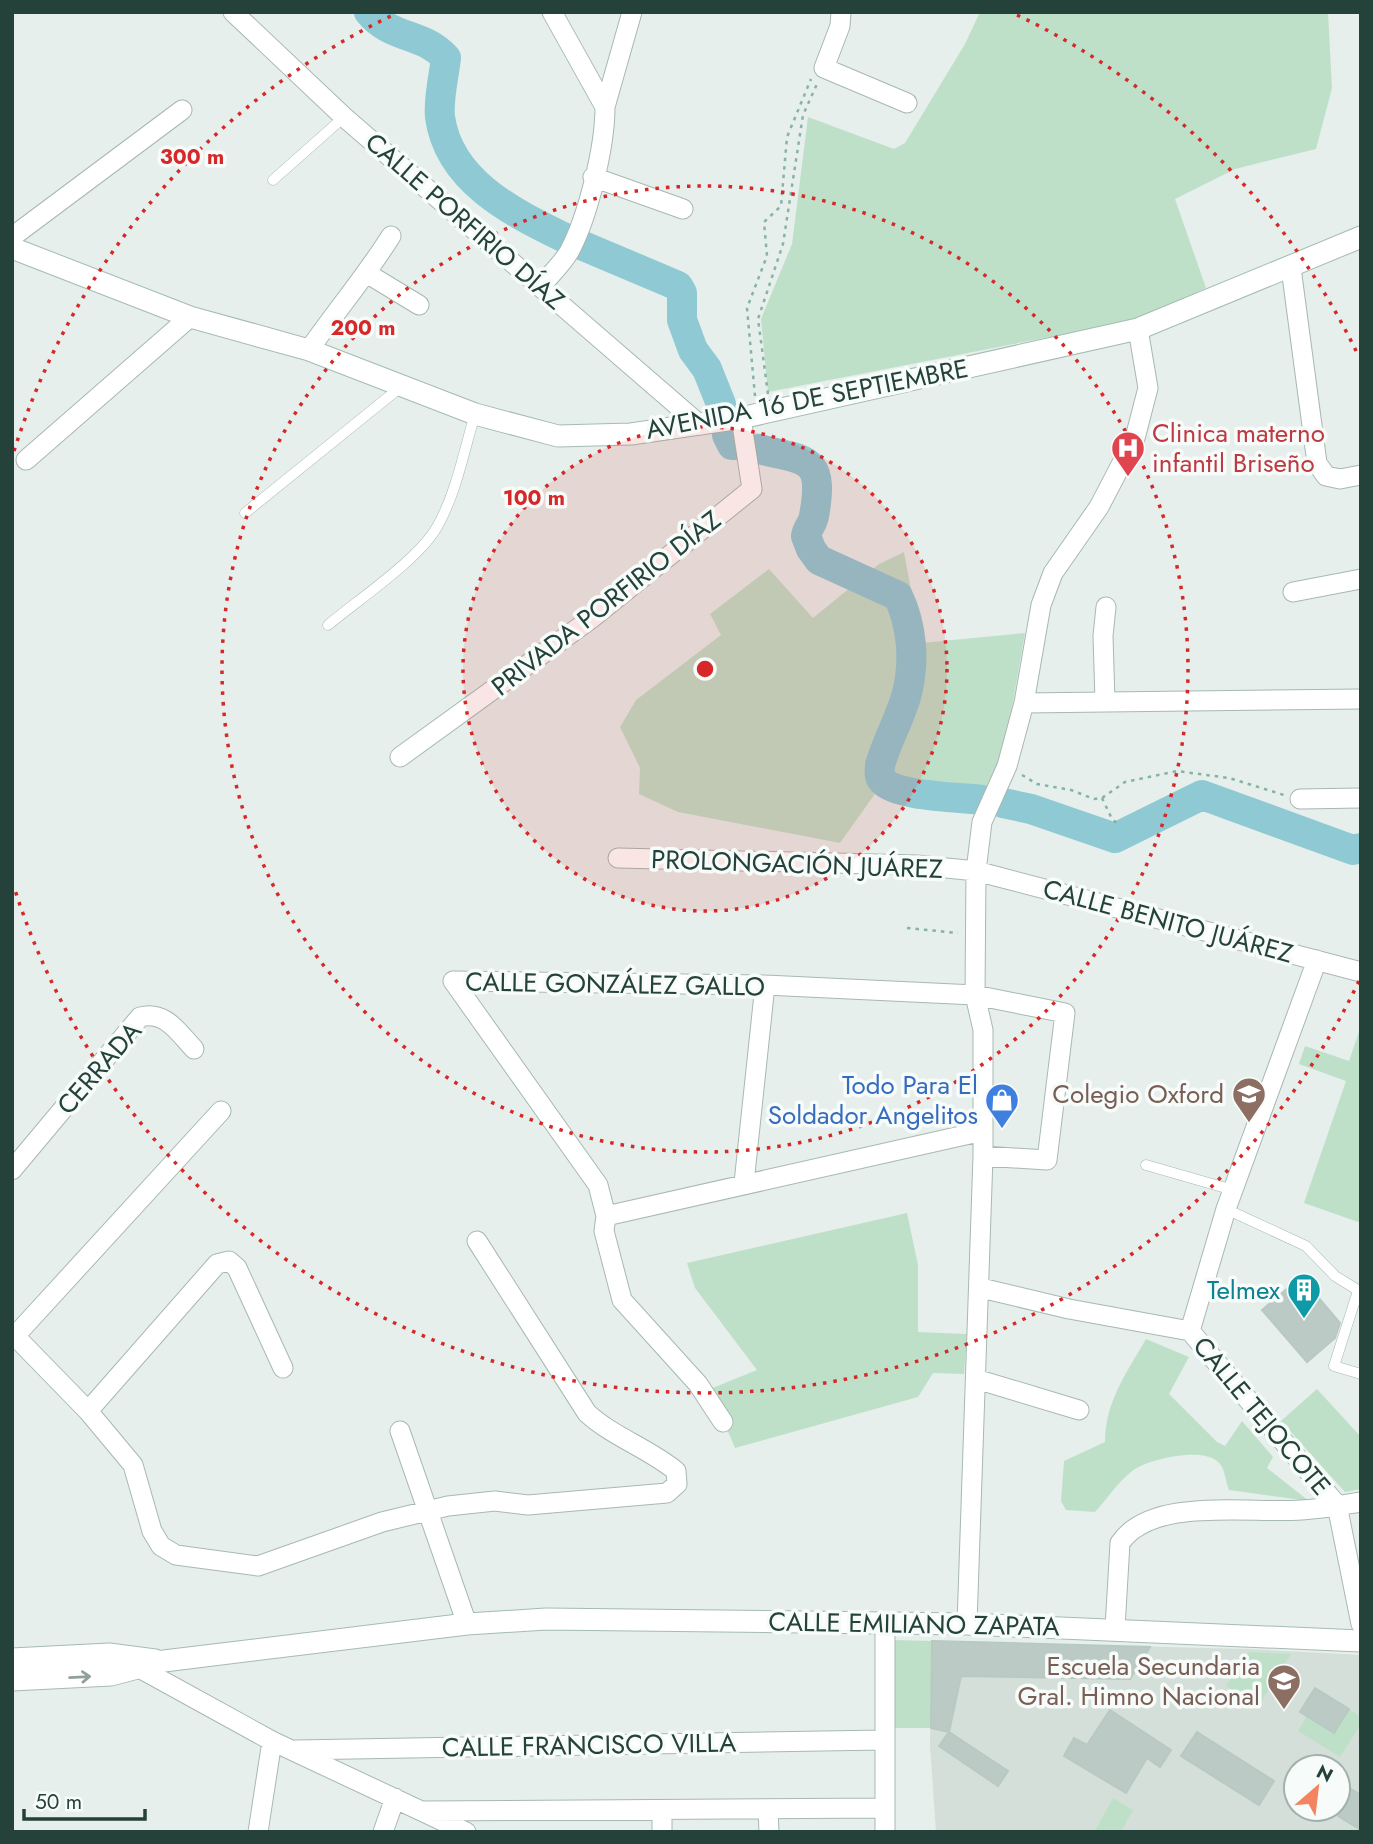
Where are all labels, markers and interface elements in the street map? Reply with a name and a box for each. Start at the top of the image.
street label: CALLE PORFIRIO DÍAZ [357,124,573,318]
text: 300 m [160,142,224,172]
text: 200 m [330,313,396,343]
street label: AVENIDA 16 DE SEPTIEMBRE [642,349,972,449]
place label: Clinica materno infantil Briseño [1152,414,1325,482]
hospital icon: Clinica materno infantil Briseño [1109,429,1147,478]
text: 100 m [503,483,565,513]
street label: PRIVADA PORFIRIO DÍAZ [483,501,729,705]
centre of rings [693,657,717,681]
street label: PROLONGACIÓN JUÁREZ [650,840,944,888]
street label: CALLE BENITO JUÁREZ [1039,869,1297,973]
street label: CALLE GONZÁLEZ GALLO [465,962,765,1006]
street label: CERRADA [48,1012,151,1123]
place label: Todo Para El Soldador Angelitos [768,1066,978,1134]
place label: Colegio Oxford [1052,1075,1224,1113]
school or university icon: Colegio Oxford [1230,1075,1268,1124]
shop icon: Todo Para El Soldador Angelitos [983,1081,1021,1130]
place label: Telmex [1207,1271,1280,1309]
building icon: Telmex [1285,1271,1323,1320]
street label: CALLE TEJOCOTE [1184,1328,1340,1504]
street label: CALLE EMILIANO ZAPATA [768,1602,1061,1646]
place label: Escuela Secundaria Gral. Himno Nacional [1017,1647,1260,1715]
school or university icon: Escuela Secundaria Gral. Himno Nacional [1265,1662,1303,1711]
one-way arrow [69,1670,92,1683]
street label: CALLE FRANCISCO VILLA [441,1723,737,1767]
north arrow [1282,1753,1352,1823]
text: N [1312,1758,1338,1789]
scale bar [24,1778,145,1822]
text: 50 m [35,1787,82,1817]

